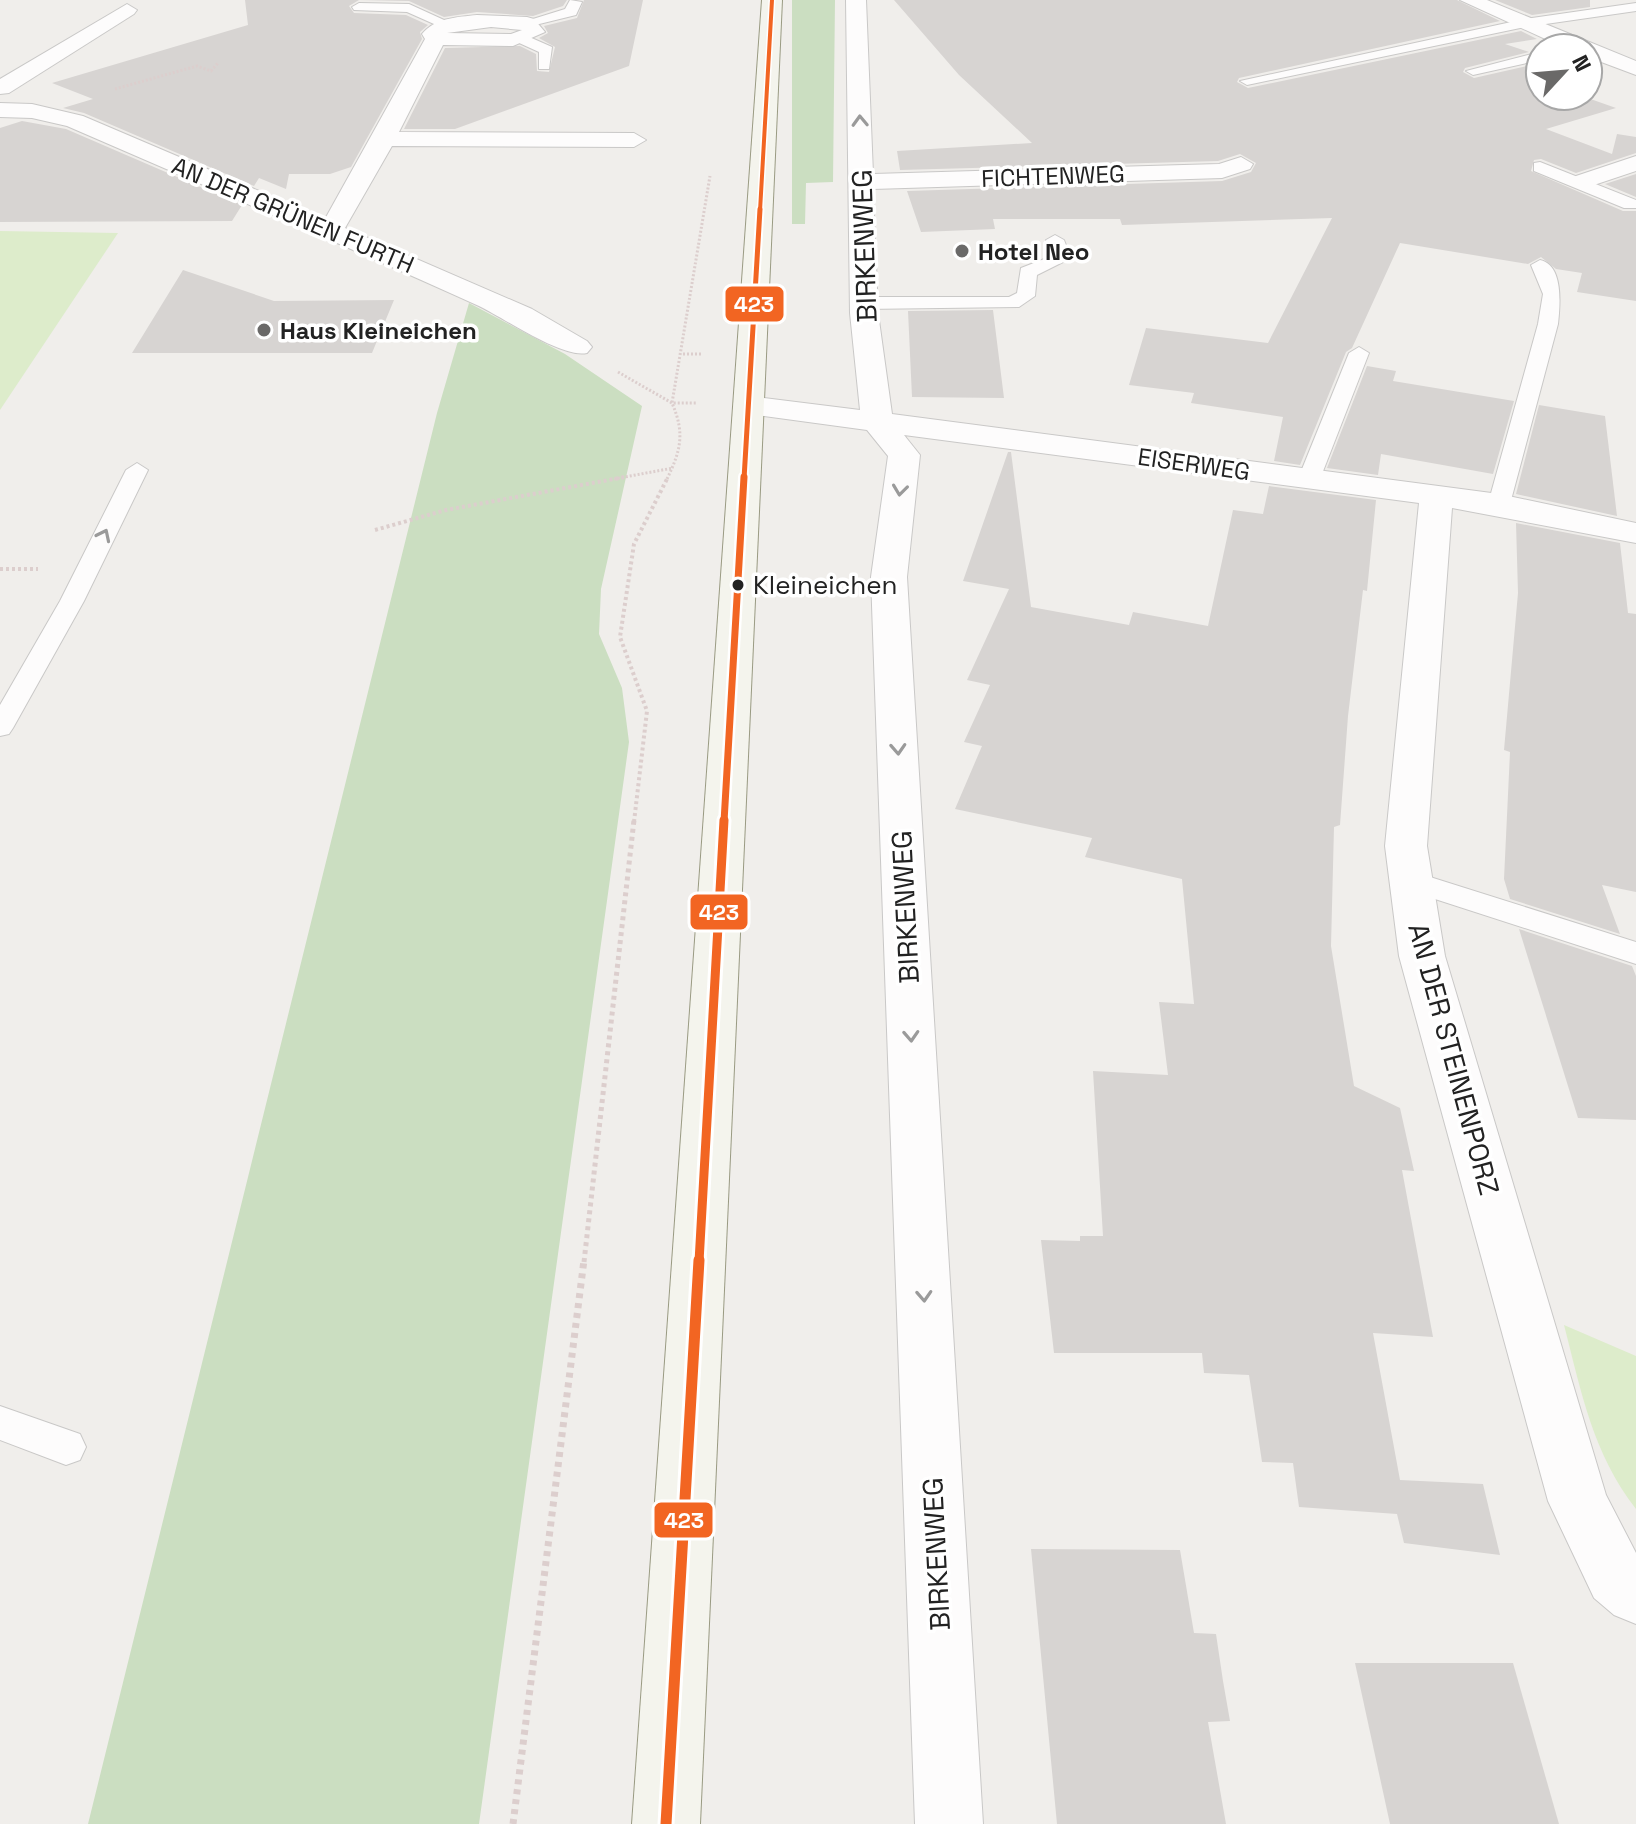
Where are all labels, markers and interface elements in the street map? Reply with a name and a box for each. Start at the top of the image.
north arrow [1524,32,1604,112]
text: N [1566,50,1598,76]
one-way arrow [852,114,869,127]
street label: AN DER GRÜNEN FURTH [167,150,419,280]
street label: FICHTENWEG [981,158,1125,194]
street label: BIRKENWEG [843,169,885,323]
place label: Hotel Neo [978,236,1090,267]
marker: Hotel Neo [953,242,971,260]
line badge: 423 [724,285,785,323]
text: 423 [734,290,774,318]
place label: Haus Kleineichen [280,315,477,346]
marker: Haus Kleineichen [255,321,273,339]
street label: EISERWEG [1136,441,1252,487]
one-way arrow [892,483,909,497]
one-way arrow [94,529,110,543]
place label: Kleineichen [753,568,898,602]
marker: Kleineichen [730,577,746,593]
one-way arrow [889,743,906,756]
street label: BIRKENWEG [883,830,927,984]
line badge: 423 [689,893,749,931]
text: 423 [699,898,739,926]
street label: AN DER STEINENPORZ [1400,919,1508,1199]
one-way arrow [903,1030,920,1043]
one-way arrow [915,1290,932,1303]
street label: BIRKENWEG [914,1477,958,1631]
line badge: 423 [653,1501,714,1539]
text: 423 [664,1506,704,1534]

